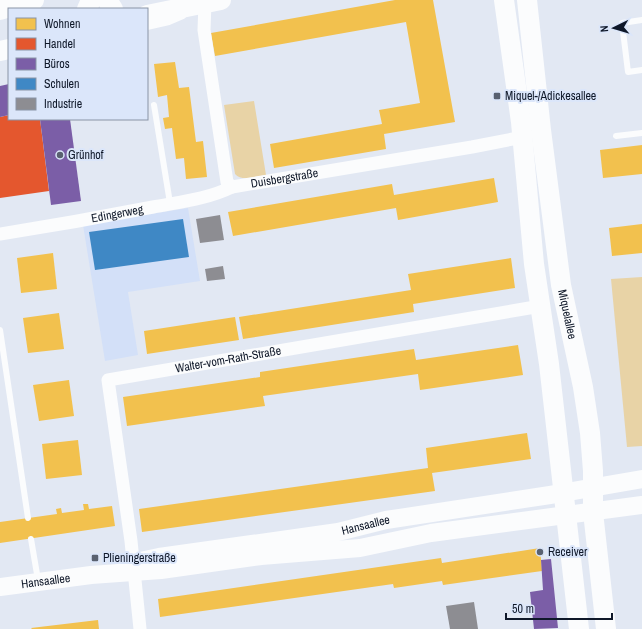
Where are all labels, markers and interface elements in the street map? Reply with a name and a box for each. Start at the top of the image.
legend [8,8,148,120]
north arrow [594,8,634,48]
text: Wohnen [44,16,80,32]
text: N [597,25,611,33]
text: Handel [44,36,75,52]
text: Büros [44,56,70,72]
text: Schulen [44,76,80,92]
place label: Miquel-/Adickesallee [505,88,596,104]
marker: Miquel-/Adickesallee [492,91,502,101]
text: Industrie [44,96,82,112]
place label: Grünhof [68,147,104,163]
marker: Grünhof [55,150,65,160]
street label: Duisbergstraße [250,165,319,192]
street label: Edingerweg [90,201,145,226]
street label: Miquelallee [554,288,580,341]
street label: Walter-vom-Rath-Straße [174,343,282,376]
street label: Hansaallee [340,512,391,539]
place label: Receiver [548,544,588,560]
marker: Receiver [535,547,545,557]
place label: Plieningerstraße [103,550,176,566]
marker: Plieningerstraße [90,553,100,563]
street label: Hansaallee [20,570,71,592]
scale bar [506,595,612,621]
text: 50 m [512,601,534,617]

